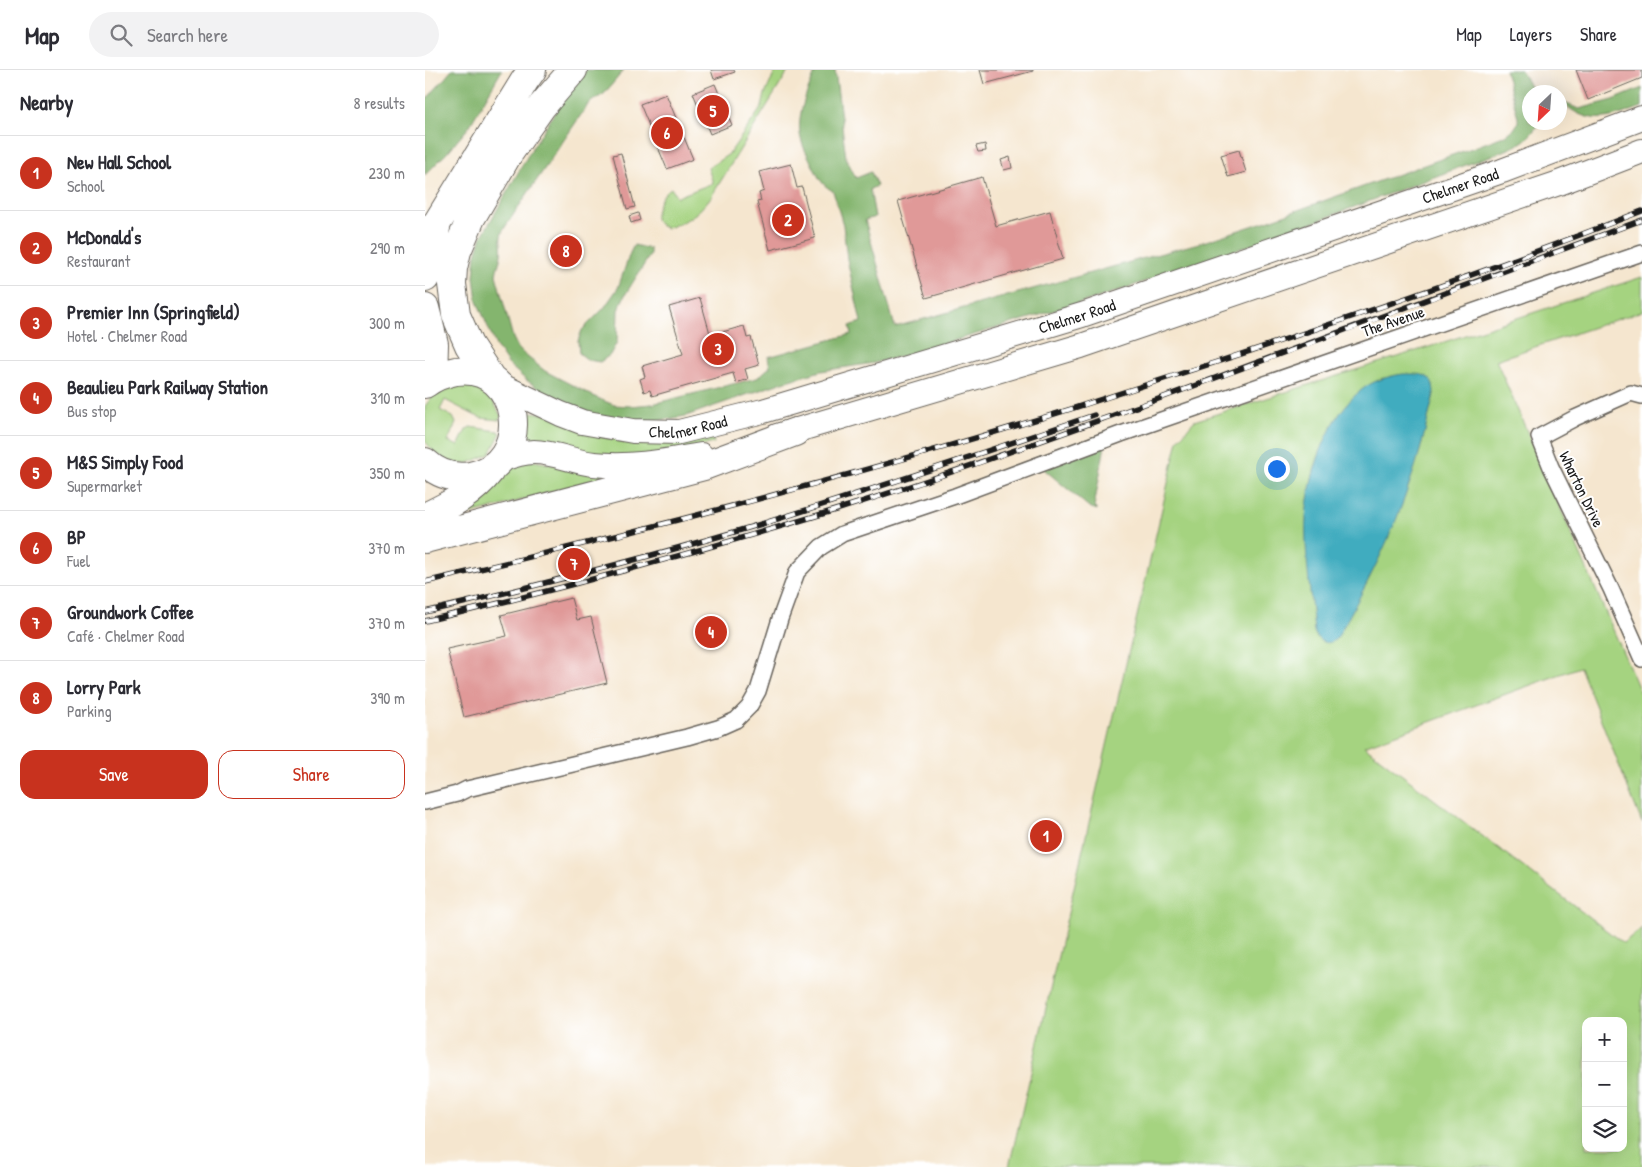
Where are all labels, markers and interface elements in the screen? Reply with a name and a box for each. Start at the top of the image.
search box [89,12,439,57]
text: Map [25,19,59,51]
icon: search [107,21,135,49]
text: Search here [147,22,228,48]
text: Map [1456,22,1482,47]
text: Layers [1510,22,1552,47]
text: Share [1580,22,1617,47]
north arrow [1522,85,1567,130]
text: Nearby [20,88,73,117]
text: 8 results [353,92,405,114]
pin: 5 [697,92,729,130]
pin: 6 [651,114,683,152]
text: New Hall School [67,149,171,175]
text: 1 [33,162,39,184]
text: 230 m [369,162,405,184]
street label: Chelmer Road [1419,162,1501,209]
text: School [67,175,104,197]
pin: 2 [772,201,804,239]
text: McDonald's [67,224,141,250]
pin: 8 [550,232,582,270]
text: 2 [32,237,40,259]
text: 290 m [370,237,405,259]
text: Restaurant [67,250,130,272]
street label: Chelmer Road [1036,293,1118,339]
text: Premier Inn (Springfield) [67,299,240,325]
street label: The Avenue [1359,300,1428,342]
text: 3 [32,312,40,334]
text: 300 m [369,312,405,334]
text: Hotel · Chelmer Road [67,325,187,347]
pin: 3 [702,330,734,368]
text: Beaulieu Park Railway Station [67,374,268,400]
text: 4 [33,387,39,409]
text: 310 m [370,387,405,409]
text: Bus stop [67,400,116,422]
street label: Chelmer Road [648,409,729,444]
street label: Wharton Drive [1554,447,1610,531]
text: M&S Simply Food [67,449,183,475]
your location [1264,456,1290,482]
text: 5 [33,462,39,484]
text: 350 m [369,462,405,484]
text: Supermarket [67,475,142,497]
text: BP [67,524,86,550]
text: 6 [33,537,39,559]
text: 370 m [368,537,405,559]
pin: 7 [558,545,590,583]
text: Fuel [67,550,90,572]
text: Groundwork Coffee [67,599,194,625]
text: 7 [32,612,40,634]
text: 370 m [368,612,405,634]
pin: 4 [695,613,727,651]
text: Café · Chelmer Road [67,625,184,647]
text: Lorry Park [67,674,141,700]
text: 8 [33,687,39,709]
text: 390 m [370,687,405,709]
text: Parking [67,700,112,722]
button: Save [20,750,208,799]
button: Share [218,750,405,799]
pin: 1 [1030,817,1062,855]
map controls [1582,1017,1627,1152]
button: + [1582,1017,1627,1062]
button: − [1582,1062,1627,1107]
button: layers [1582,1107,1627,1152]

